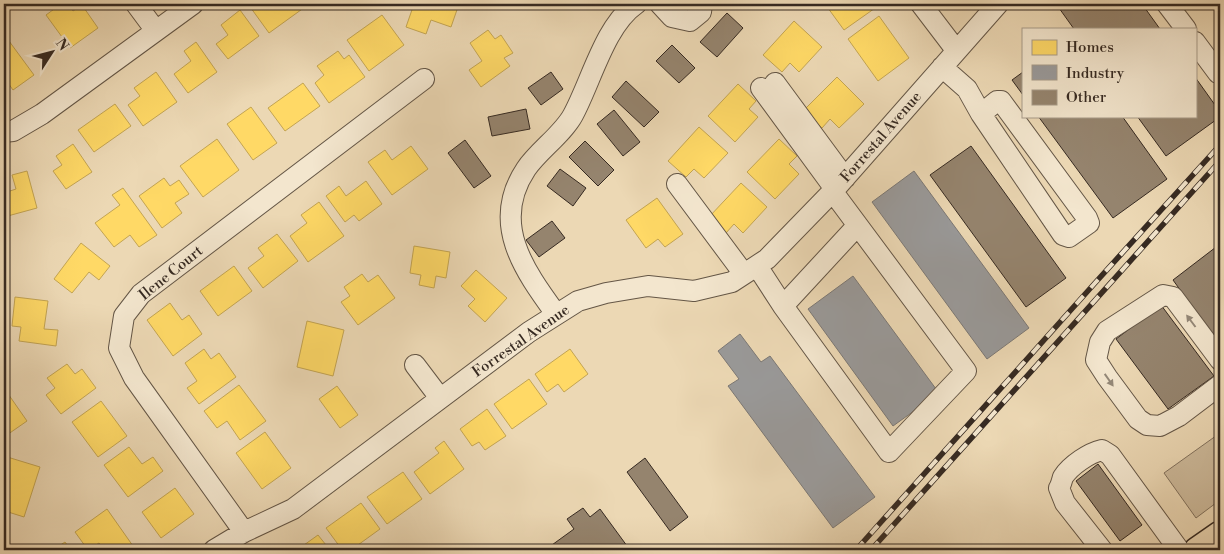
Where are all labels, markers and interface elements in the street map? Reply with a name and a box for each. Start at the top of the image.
north arrow [28,28,78,78]
legend [1022,28,1196,118]
text: N [51,35,72,55]
text: Homes [1066,38,1114,57]
text: Industry [1066,64,1125,83]
street label: Forrestal Avenue [836,87,926,187]
text: Other [1066,88,1107,107]
street label: Ilene Court [135,241,207,305]
street label: Forrestal Avenue [469,300,573,382]
one-way arrow [1186,314,1196,328]
one-way arrow [1104,373,1114,387]

